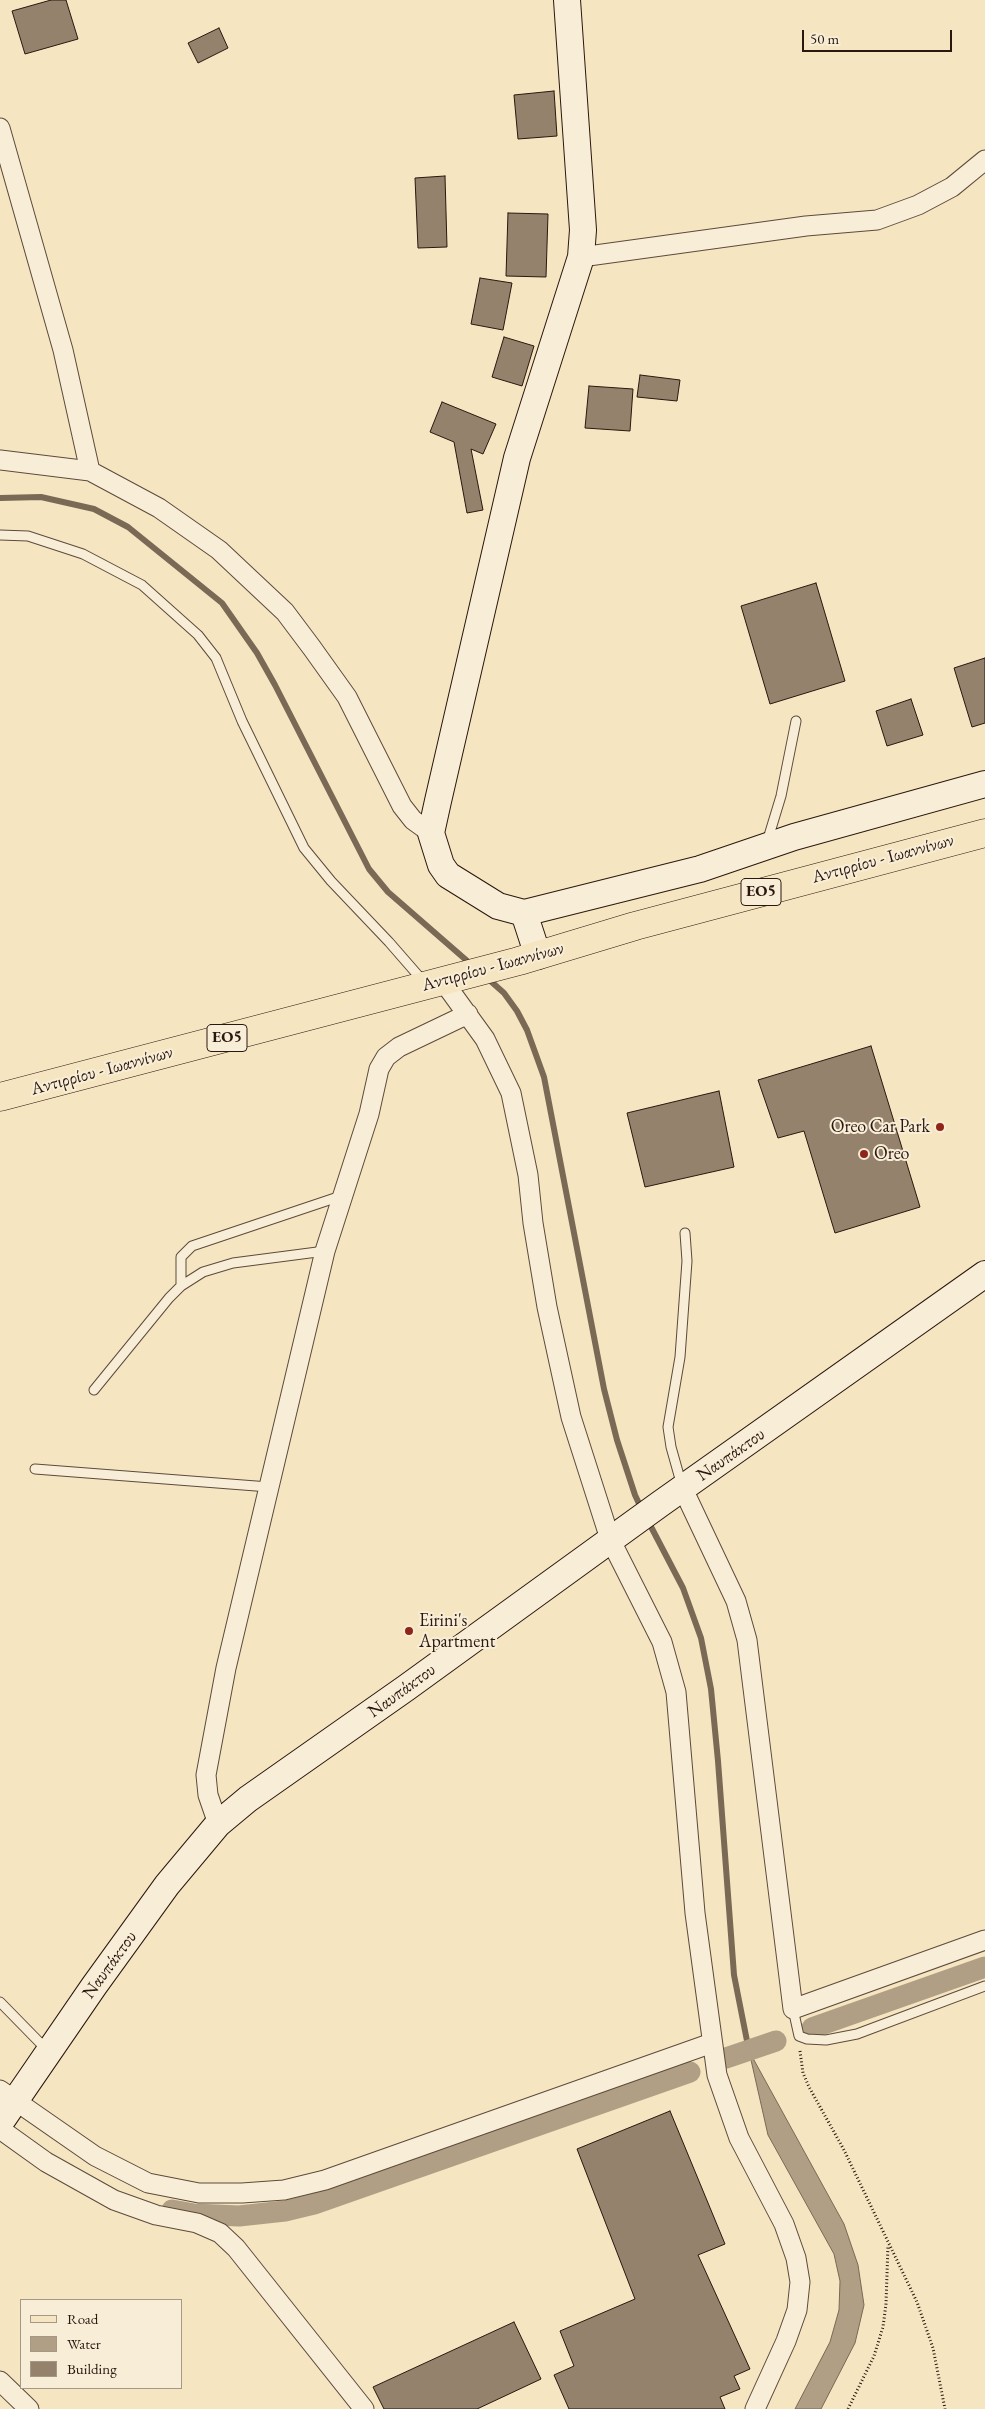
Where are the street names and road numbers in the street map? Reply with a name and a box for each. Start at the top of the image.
street label: Αντιρρίου - Ιωαννίνων [810,830,956,888]
road number: ΕΟ5 [741,879,781,906]
street label: Αντιρρίου - Ιωαννίνων [420,938,566,996]
road number: ΕΟ5 [207,1024,247,1052]
street label: Αντιρρίου - Ιωαννίνων [29,1042,175,1100]
street label: Ναυπάκτου [693,1424,769,1486]
street label: Ναυπάκτου [364,1659,440,1723]
street label: Ναυπάκτου [78,1927,142,2003]

